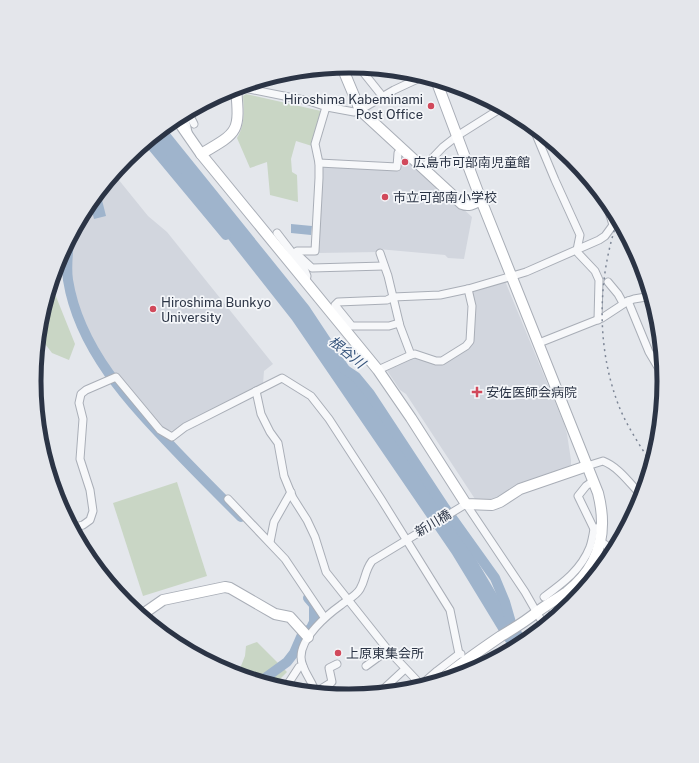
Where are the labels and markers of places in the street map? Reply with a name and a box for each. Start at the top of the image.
place label: Hiroshima Kabeminami Post Office [284,92,423,122]
marker: Hiroshima Kabeminami Post Office [426,101,436,111]
place label: 広島市可部南児童館 [413,155,530,170]
marker: 広島市可部南児童館 [400,157,410,167]
place label: 市立可部南小学校 [393,190,497,205]
marker: 市立可部南小学校 [380,192,390,202]
place label: Hiroshima Bunkyo University [161,295,271,325]
marker: Hiroshima Bunkyo University [148,304,158,314]
place label: 安佐医師会病院 [486,385,577,400]
marker: 安佐医師会病院 [471,386,483,398]
place label: 上原東集会所 [346,646,424,661]
marker: 上原東集会所 [333,648,343,658]

